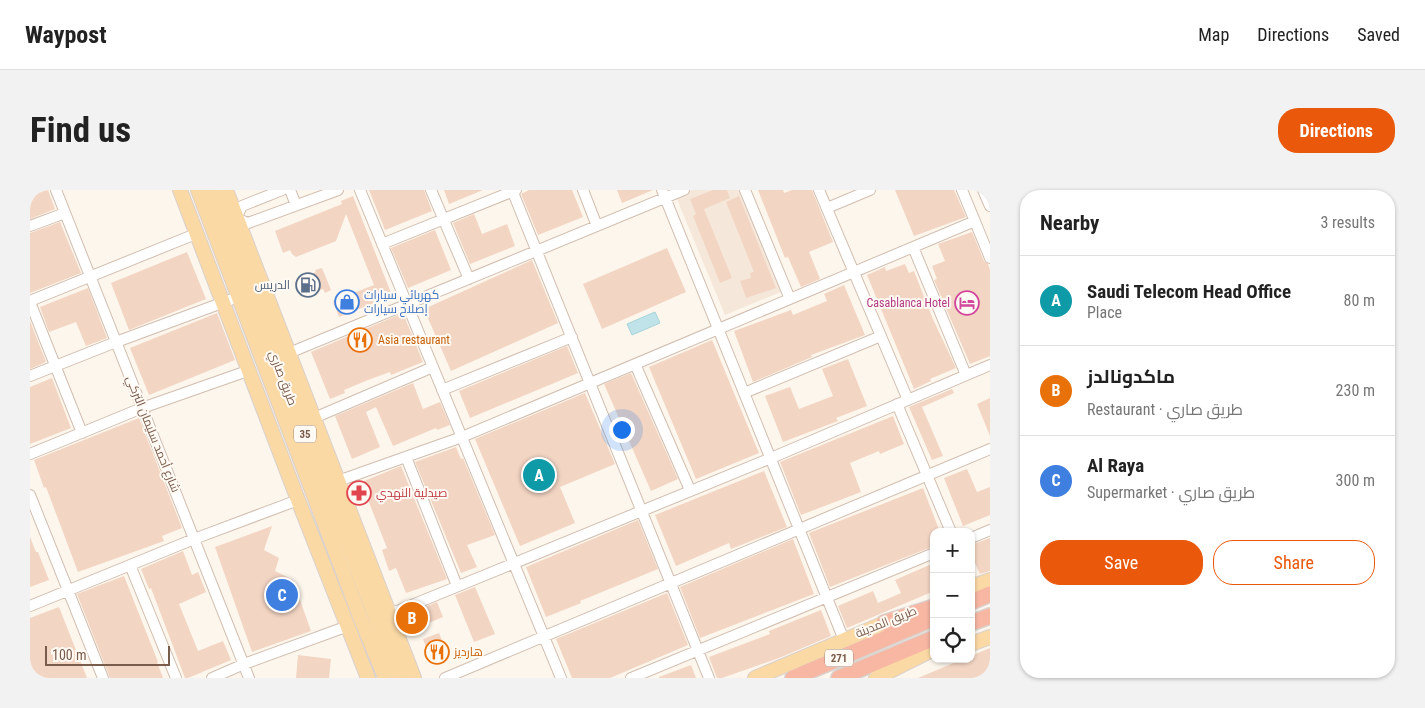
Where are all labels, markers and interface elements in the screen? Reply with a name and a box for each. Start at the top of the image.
text: Waypost [25,21,107,49]
text: Map [1198,24,1229,45]
text: Directions [1257,24,1329,45]
text: Saved [1357,24,1400,45]
button: Directions [1278,108,1395,153]
text: Find us [30,110,131,151]
text: Nearby [1040,211,1099,235]
text: 3 results [1320,213,1375,232]
fuel station icon: الدريس [295,272,321,298]
place label: الدريس [255,278,290,292]
text: Saudi Telecom Head Office [1087,280,1291,303]
place label: كهربائي سيارات إصلاح سيارات [364,288,439,317]
shop icon: كهربائي سيارات إصلاح سيارات [334,289,360,315]
hotel icon: Casablanca Hotel [954,290,980,316]
text: A [1051,291,1061,310]
text: 80 m [1343,291,1375,310]
place label: Casablanca Hotel [867,296,950,310]
text: Place [1087,303,1122,322]
restaurant icon: Asia restaurant [347,327,373,353]
place label: Asia restaurant [378,333,450,347]
street label: طريق صاري [263,349,300,408]
text: ماكدونالدز [1087,365,1175,388]
street label: شارع أحمد سليمان التركي [120,373,184,496]
text: B [1052,381,1060,400]
text: 230 m [1336,381,1375,400]
text: Restaurant · طريق صاري [1087,400,1243,419]
your location [609,417,635,443]
road number: 35 [294,425,316,442]
text: Al Raya [1087,454,1144,477]
pin: A [523,456,555,494]
text: C [1051,471,1061,490]
text: 300 m [1336,471,1375,490]
pharmacy icon: صيدلية النهدي [346,480,372,506]
text: Supermarket · طريق صاري [1087,483,1255,502]
place label: صيدلية النهدي [376,486,447,503]
map controls [930,528,975,663]
button: + [930,528,975,573]
button: Save [1040,540,1203,585]
button: Share [1213,540,1375,585]
button: − [930,573,975,618]
pin: C [266,576,298,614]
pin: B [396,599,428,637]
street label: طريق المدينة [853,603,919,641]
button: locate [930,618,975,663]
restaurant icon: هارديز [424,639,450,665]
scale bar [45,643,170,666]
place label: هارديز [453,645,483,659]
text: 100 m [52,647,87,663]
road number: 271 [825,649,853,666]

